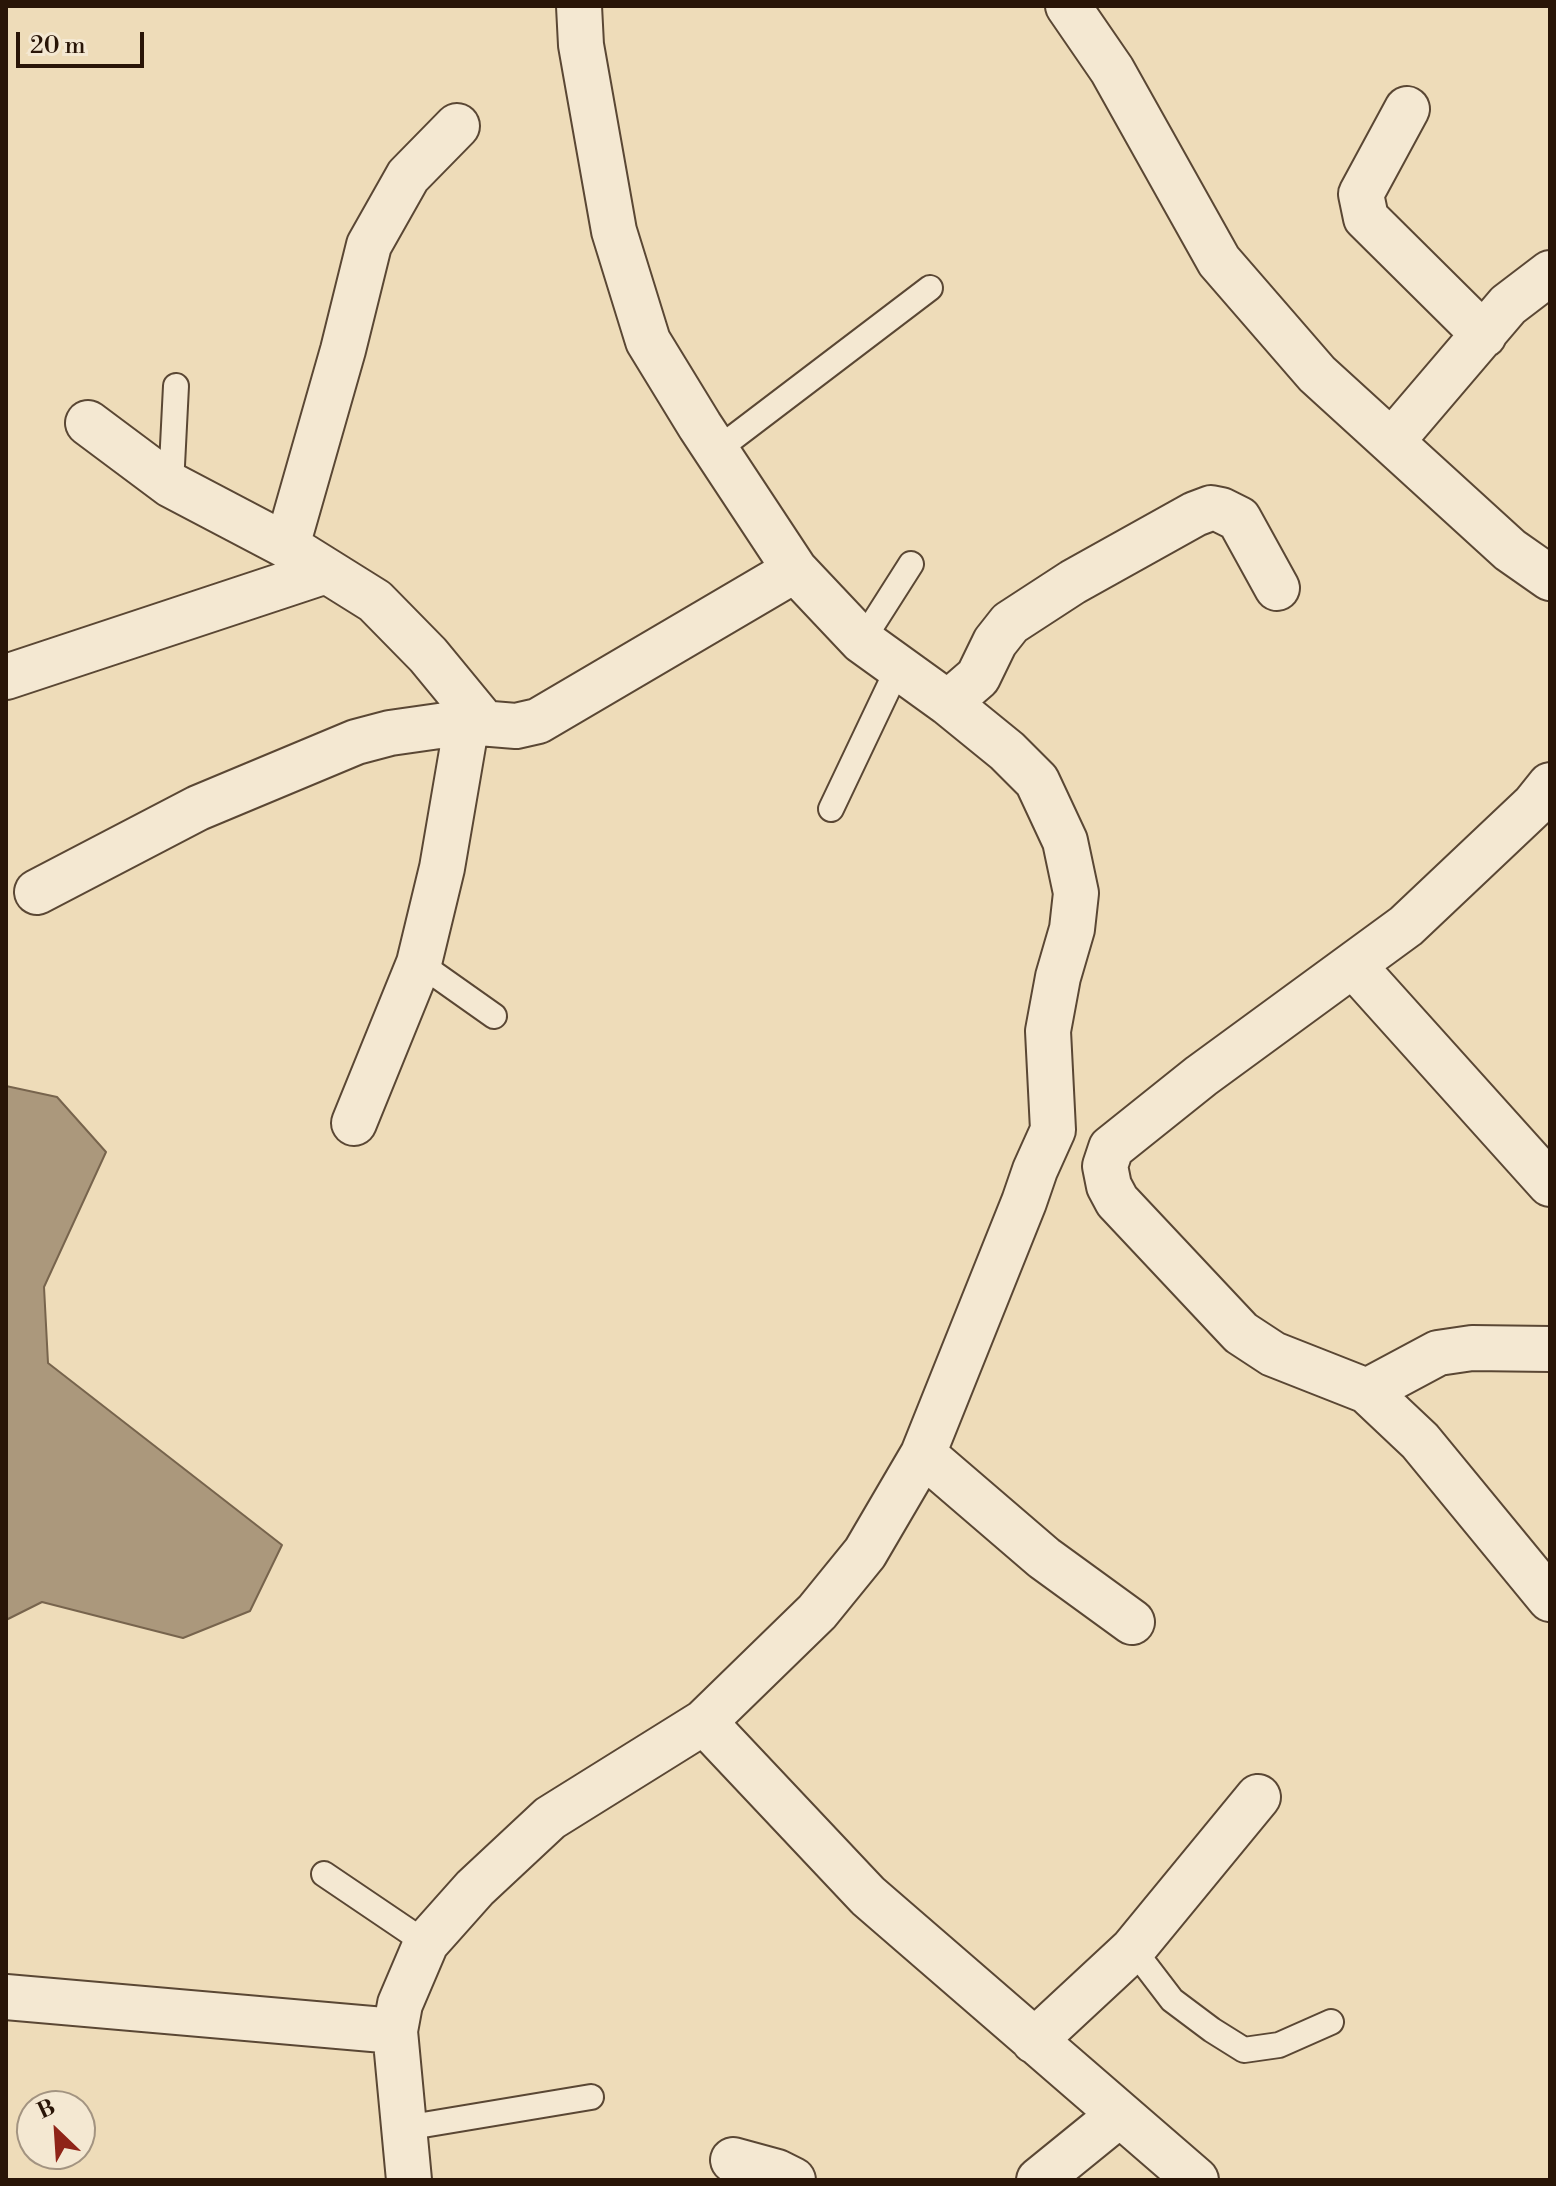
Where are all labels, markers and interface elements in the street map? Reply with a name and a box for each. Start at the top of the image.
scale bar [20,16,148,66]
text: 20 m [30,31,86,61]
north arrow [16,2090,96,2170]
text: B [33,2094,60,2125]

